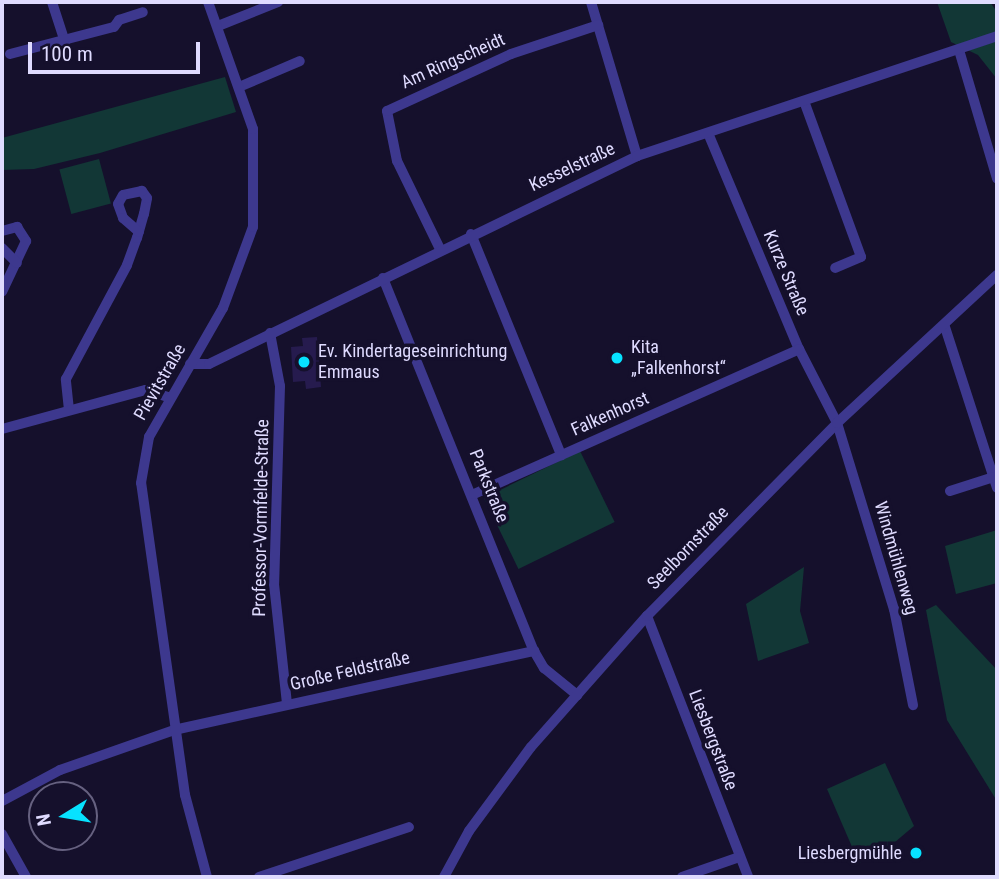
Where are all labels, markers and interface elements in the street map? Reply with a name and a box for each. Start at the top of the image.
scale bar [32,28,203,72]
street label: Am Ringscheidt [398,28,508,94]
text: 100 m [41,42,93,66]
street label: Kesselstraße [526,138,618,196]
street label: Kurze Straße [758,227,814,319]
place label: Kita „Falkenhorst“ [631,337,726,380]
street label: Pievitstraße [129,340,191,424]
place label: Ev. Kindertageseinrichtung Emmaus [318,341,507,384]
marker: Kita „Falkenhorst“ [609,350,625,366]
marker: Ev. Kindertageseinrichtung Emmaus [296,354,312,370]
street label: Falkenhorst [568,387,652,441]
street label: Professor-Vormfelde-Straße [248,419,274,617]
street label: Parkstraße [465,446,513,526]
street label: Windmühlenweg [870,499,922,617]
street label: Seelbornstraße [643,502,733,594]
street label: Große Feldstraße [288,647,412,695]
street label: Liesbergstraße [684,687,742,793]
north arrow [28,781,98,851]
text: N [31,812,56,828]
place label: Liesbergmühle [798,842,902,864]
marker: Liesbergmühle [908,845,924,861]

